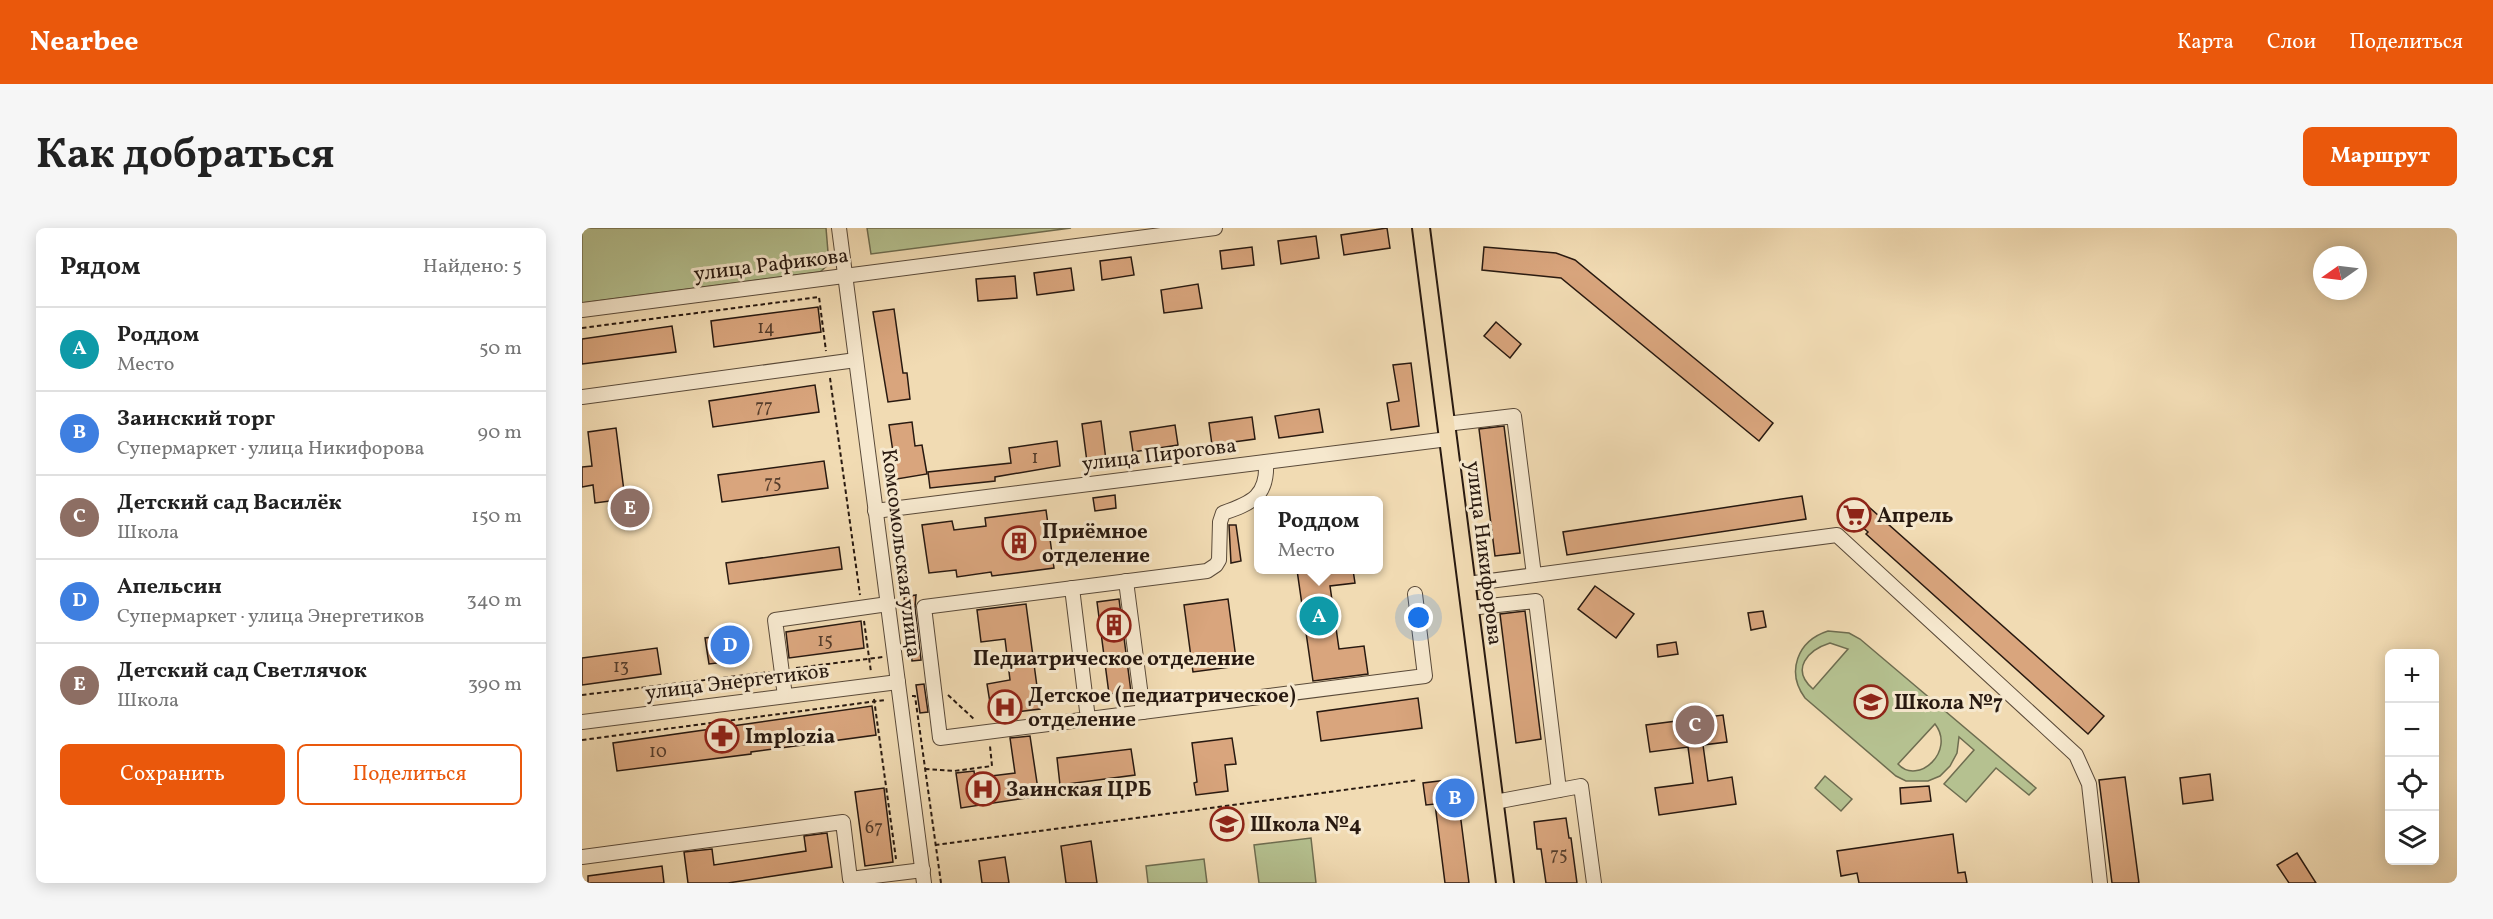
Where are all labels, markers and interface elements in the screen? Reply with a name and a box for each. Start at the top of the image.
text: Nearbee [30,23,139,62]
text: Карта [2177,28,2234,57]
text: Слои [2267,28,2316,57]
text: Поделиться [2349,28,2463,57]
text: Как добраться [36,127,335,186]
button: Маршрут [2303,127,2457,186]
street label: улица Рафикова [692,242,850,289]
north arrow [2313,246,2367,300]
text: Рядом [60,249,140,285]
text: Найдено: 5 [423,253,522,281]
house number: 14 [757,316,775,341]
text: Роддом [117,320,199,351]
text: A [72,335,87,363]
text: 50 m [479,335,522,363]
text: Место [117,351,174,379]
house number: 77 [755,395,773,420]
text: Заинский торг [117,404,275,435]
text: B [73,419,86,447]
text: 90 m [478,419,522,447]
street label: улица Пирогова [1080,432,1238,479]
text: Супермаркет · улица Никифорова [117,435,425,463]
house number: 1 [1032,446,1038,471]
street label: Комсомольская улица [873,447,928,659]
street label: улица Никифорова [1458,459,1509,647]
house number: 75 [764,471,782,496]
pin: E [610,486,650,530]
text: Детский сад Василёк [117,488,342,519]
popup [1254,496,1383,574]
supermarket icon: Апрель [1836,497,1872,533]
place label: Апрель [1877,502,1954,531]
text: C [73,503,86,531]
text: 150 m [471,503,522,531]
text: Роддом [1277,506,1360,537]
place label: Приёмное отделение [1042,518,1150,571]
text: Школа [117,519,179,547]
building icon: Приёмное отделение [1001,525,1037,561]
text: Место [1277,537,1335,565]
text: Апельсин [117,572,222,603]
text: D [72,587,87,615]
text: 340 m [466,587,522,615]
pin: A [1300,594,1338,638]
text: Супермаркет · улица Энергетиков [117,603,424,631]
your location [1404,603,1433,632]
building icon: Педиатрическое отделение [1096,607,1132,643]
pin: D [710,622,750,668]
house number: 15 [817,629,833,654]
place label: Педиатрическое отделение [973,645,1255,674]
map controls [2385,649,2439,865]
button: + [2385,649,2439,703]
house number: 13 [613,655,629,680]
text: Детский сад Светлячок [117,656,367,687]
street label: улица Энергетиков [644,657,831,708]
text: E [73,671,86,699]
text: 390 m [468,671,522,699]
place label: Детское (педиатрическое) отделение [1028,682,1296,735]
school or university icon: Школа №7 [1853,684,1889,720]
text: Школа [117,687,179,715]
hospital icon: Детское (педиатрическое) отделение [987,689,1023,725]
place label: Школа №7 [1894,689,2003,718]
pin: C [1676,702,1714,748]
button: − [2385,703,2439,757]
pharmacy icon: Implozia [704,718,740,754]
place label: Implozia [745,723,835,752]
house number: 10 [649,740,667,765]
button: Сохранить [60,744,285,805]
button: Поделиться [297,744,522,805]
button: locate [2385,757,2439,811]
hospital icon: Заинская ЦРБ [965,771,1001,807]
place label: Заинская ЦРБ [1006,776,1152,805]
pin: B [1436,776,1474,820]
school or university icon: Школа №4 [1209,806,1245,842]
place label: Школа №4 [1250,811,1362,840]
button: layers [2385,811,2439,865]
house number: 67 [865,816,883,841]
house number: 75 [1550,843,1568,868]

